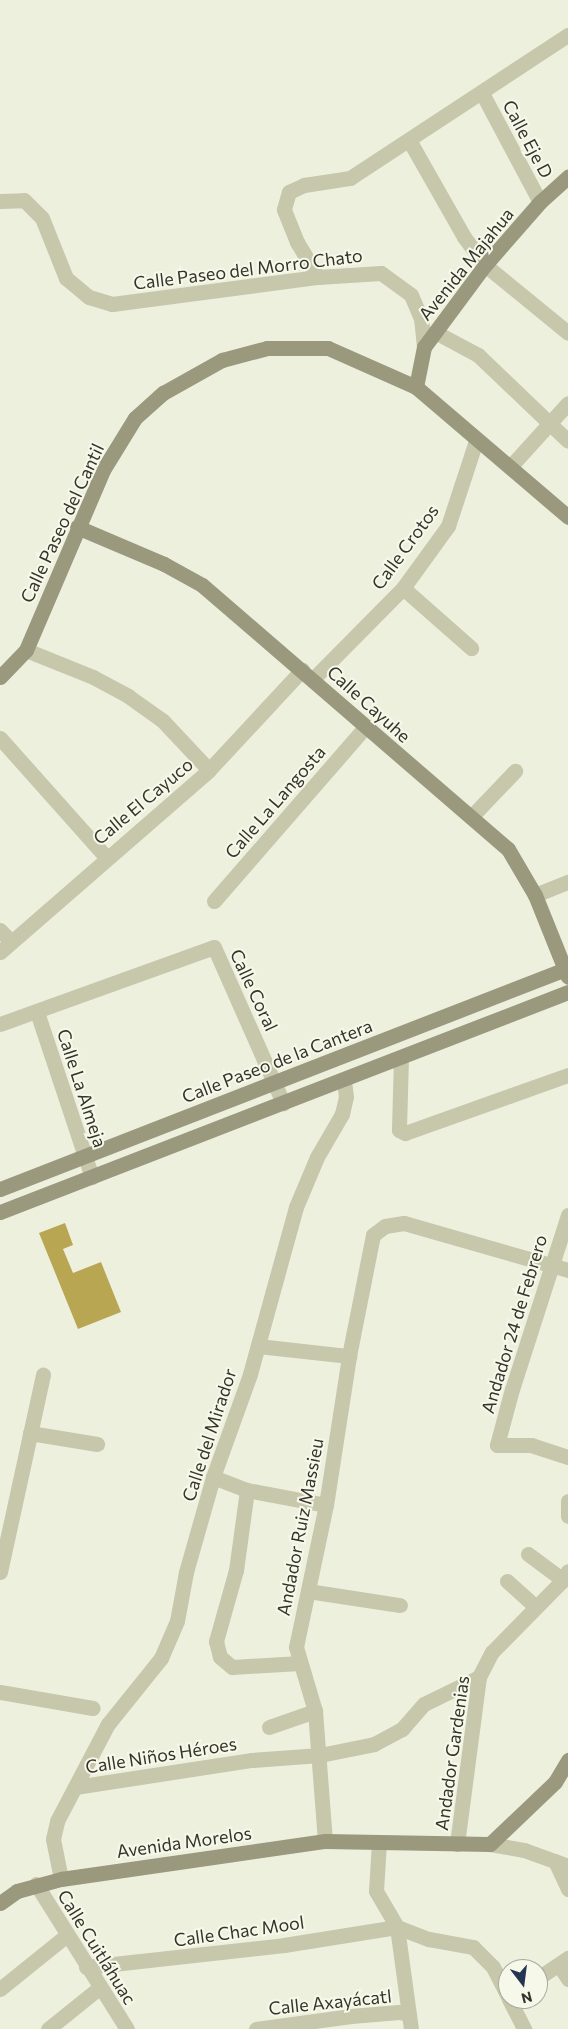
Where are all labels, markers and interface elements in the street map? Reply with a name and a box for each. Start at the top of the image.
street label: Calle Eje D [498,96,558,182]
street label: Avenida Majahua [414,203,518,325]
street label: Calle Paseo del Morro Chato [132,244,364,294]
street label: Calle Paseo del Cantil [16,440,108,606]
street label: Calle Crotos [367,500,443,594]
street label: Calle Cayuhe [323,661,415,747]
street label: Calle La Langosta [220,741,330,863]
street label: Calle El Cayuco [89,753,197,849]
street label: Calle Coral [226,946,282,1034]
street label: Calle Paseo de la Cantera [179,1015,375,1107]
street label: Calle La Almeja [53,1026,111,1150]
street label: Andador 24 de Febrero [477,1232,551,1416]
street label: Calle del Mirador [177,1366,241,1504]
street label: Andador Ruiz Massieu [272,1436,328,1618]
street label: Andador Gardenias [430,1674,474,1832]
street label: Calle Niños Héroes [84,1732,238,1778]
street label: Avenida Morelos [115,1822,253,1862]
street label: Calle Cuitláhuac [53,1886,141,2008]
street label: Calle Chac Mool [172,1911,306,1951]
north arrow [498,1959,548,2009]
street label: Calle Axayácatl [267,1985,393,2019]
text: N [519,1988,534,2008]

